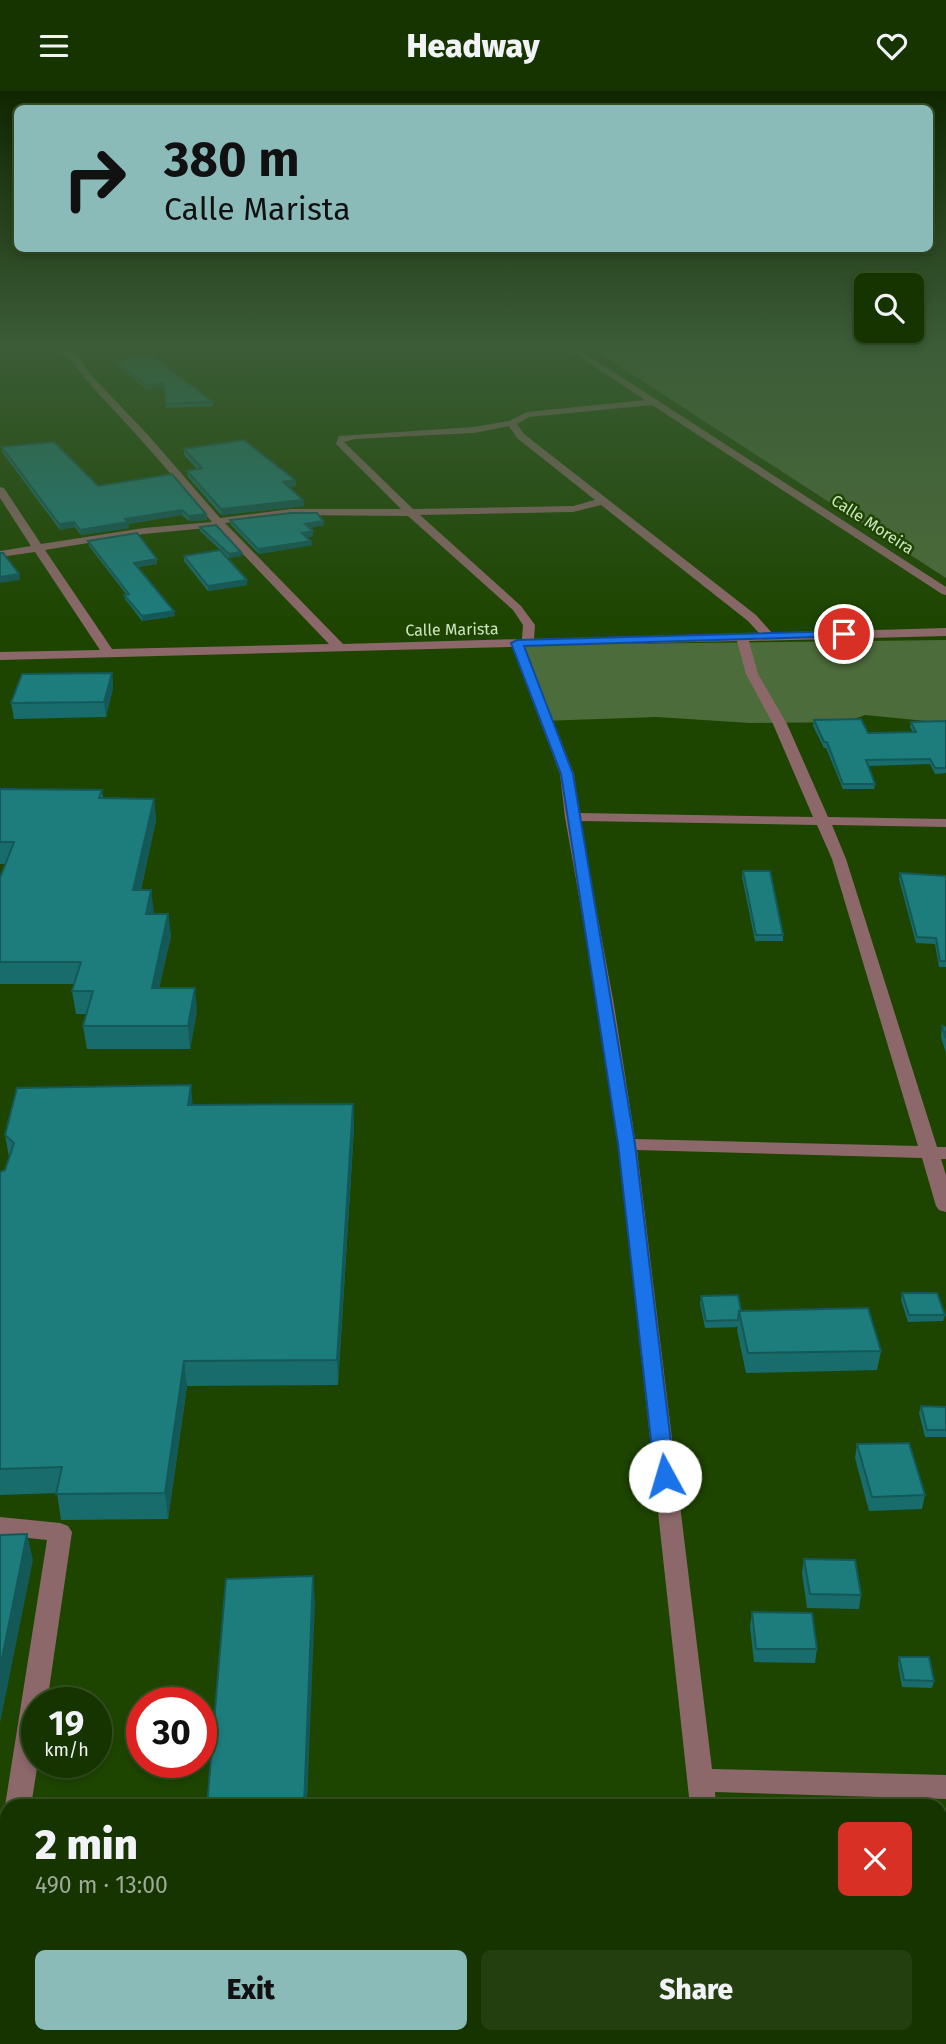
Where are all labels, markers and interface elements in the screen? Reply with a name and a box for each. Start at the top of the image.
icon: menu [35,27,73,65]
text: Headway [406,27,540,65]
icon: heart [873,27,911,65]
text: 380 m [164,130,300,189]
icon: right [49,133,140,224]
text: Calle Marista [164,190,351,228]
map controls [854,273,924,343]
button: search [854,273,924,343]
street label: Calle Moreira [828,491,918,558]
pin [814,604,874,664]
icon: arrive [825,615,863,653]
street label: Calle Marista [405,619,499,640]
position arrow [628,1439,702,1513]
speed limit sign: 30 [126,1687,217,1778]
text: 19 [49,1702,84,1744]
text: km/h [44,1739,89,1761]
text: 2 min [35,1820,138,1870]
button: close [838,1822,912,1896]
text: 490 m · 13:00 [35,1871,168,1899]
button: Exit [35,1950,467,2030]
button: Share [481,1950,912,2030]

